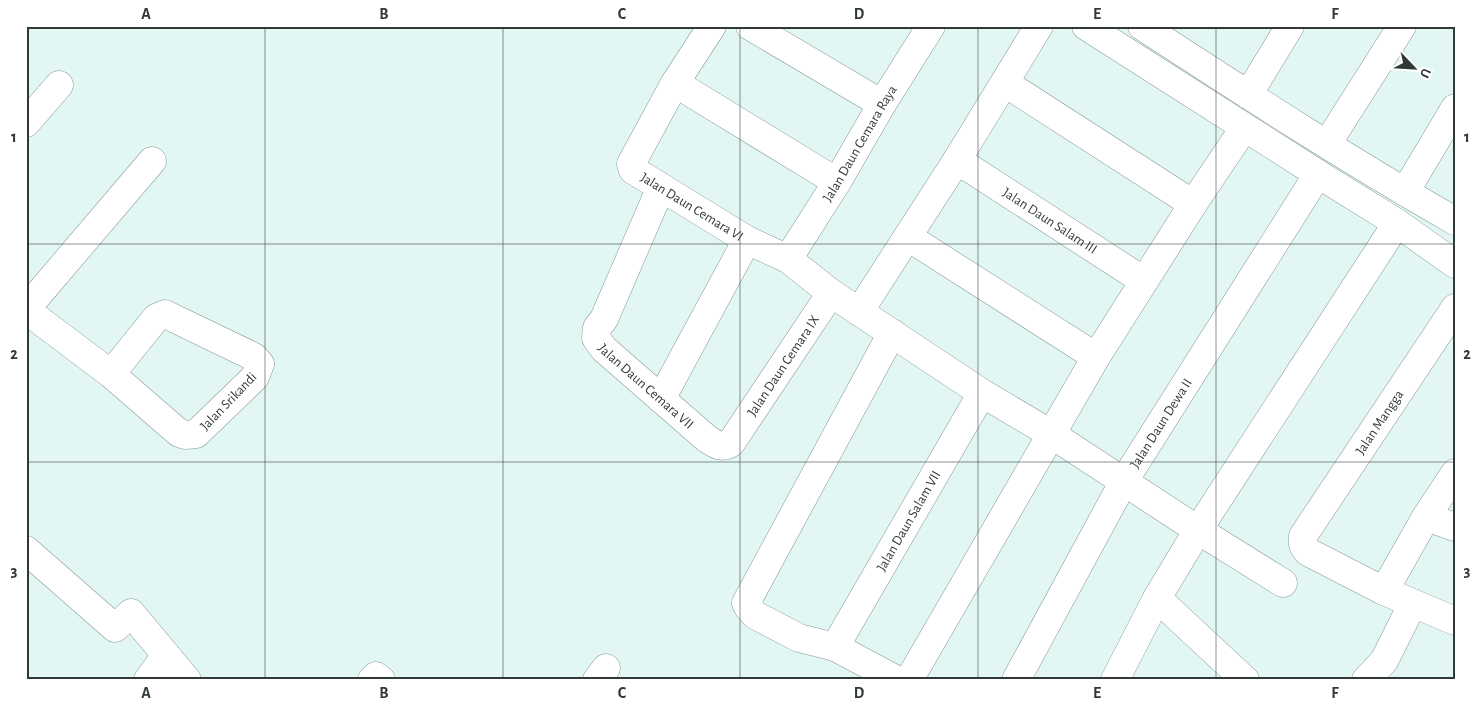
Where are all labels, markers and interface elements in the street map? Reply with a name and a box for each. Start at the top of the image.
text: A [141,6,151,22]
text: B [379,6,389,22]
text: C [618,6,627,22]
text: D [854,6,865,22]
text: E [1093,6,1101,22]
text: F [1331,6,1339,22]
north arrow [1388,42,1438,92]
text: U [1417,66,1433,80]
street label: Jalan Daun Cemara Raya [820,83,900,204]
text: 1 [11,129,17,145]
text: 1 [1464,129,1470,145]
street label: Jalan Daun Cemara VI [638,170,746,244]
street label: Jalan Daun Salam III [1000,186,1099,257]
street label: Jalan Daun Cemara IX [745,313,822,419]
street label: Jalan Daun Cemara VII [595,342,696,432]
text: 2 [10,346,18,362]
text: 2 [1463,346,1471,362]
street label: Jalan Srikandi [198,370,260,433]
street label: Jalan Daun Dewa II [1128,376,1195,471]
street label: Jalan Mangga [1353,387,1407,457]
street label: Jalan Daun Salam VII [875,469,943,574]
text: 3 [11,563,18,579]
text: 3 [1464,563,1471,579]
text: A [141,685,151,701]
text: B [379,685,389,701]
text: C [618,685,627,701]
text: D [854,685,865,701]
text: E [1093,685,1101,701]
text: F [1331,685,1339,701]

